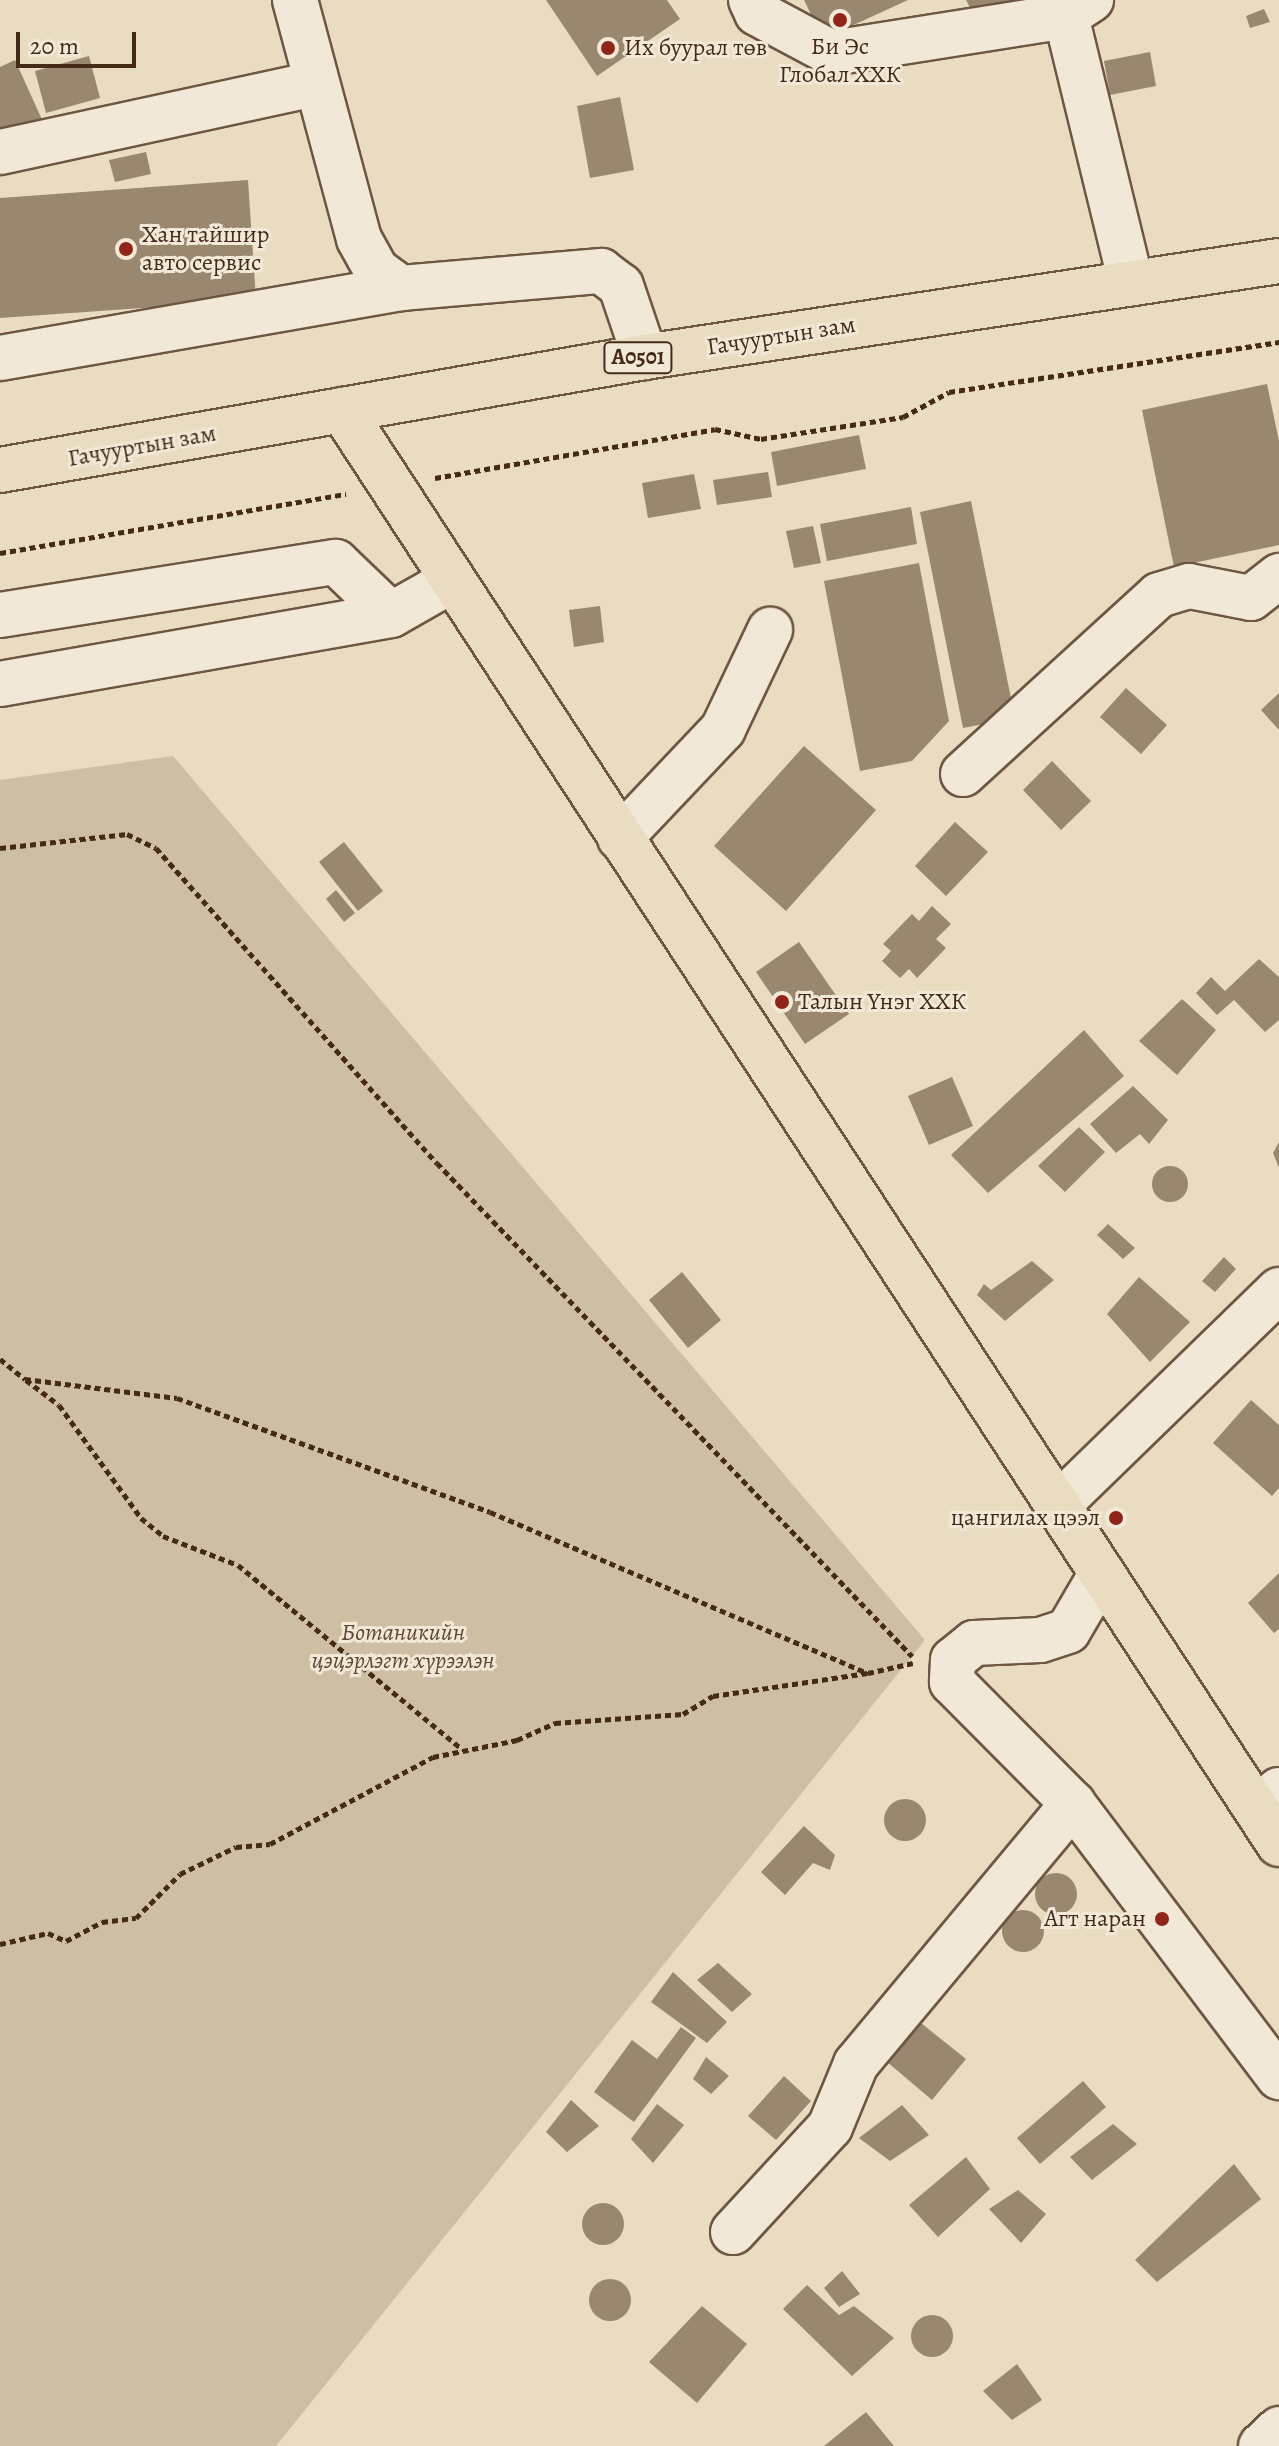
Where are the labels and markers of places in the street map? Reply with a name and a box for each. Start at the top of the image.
marker: Би Эс Глобал ХХК [831,11,849,29]
place label: Би Эс Глобал ХХК [779,33,901,89]
place label: Их буурал төв [624,34,767,62]
marker: Их буурал төв [599,39,617,57]
place label: Хан тайшир авто сервис [142,221,269,277]
marker: Хан тайшир авто сервис [117,240,135,258]
place label: Талын Үнэг ХХК [798,988,966,1016]
marker: Талын Үнэг ХХК [773,993,791,1011]
place label: цангилах цээл [951,1504,1100,1532]
marker: цангилах цээл [1107,1509,1125,1527]
place label: Агт наран [1044,1905,1146,1933]
marker: Агт наран [1153,1910,1171,1928]

